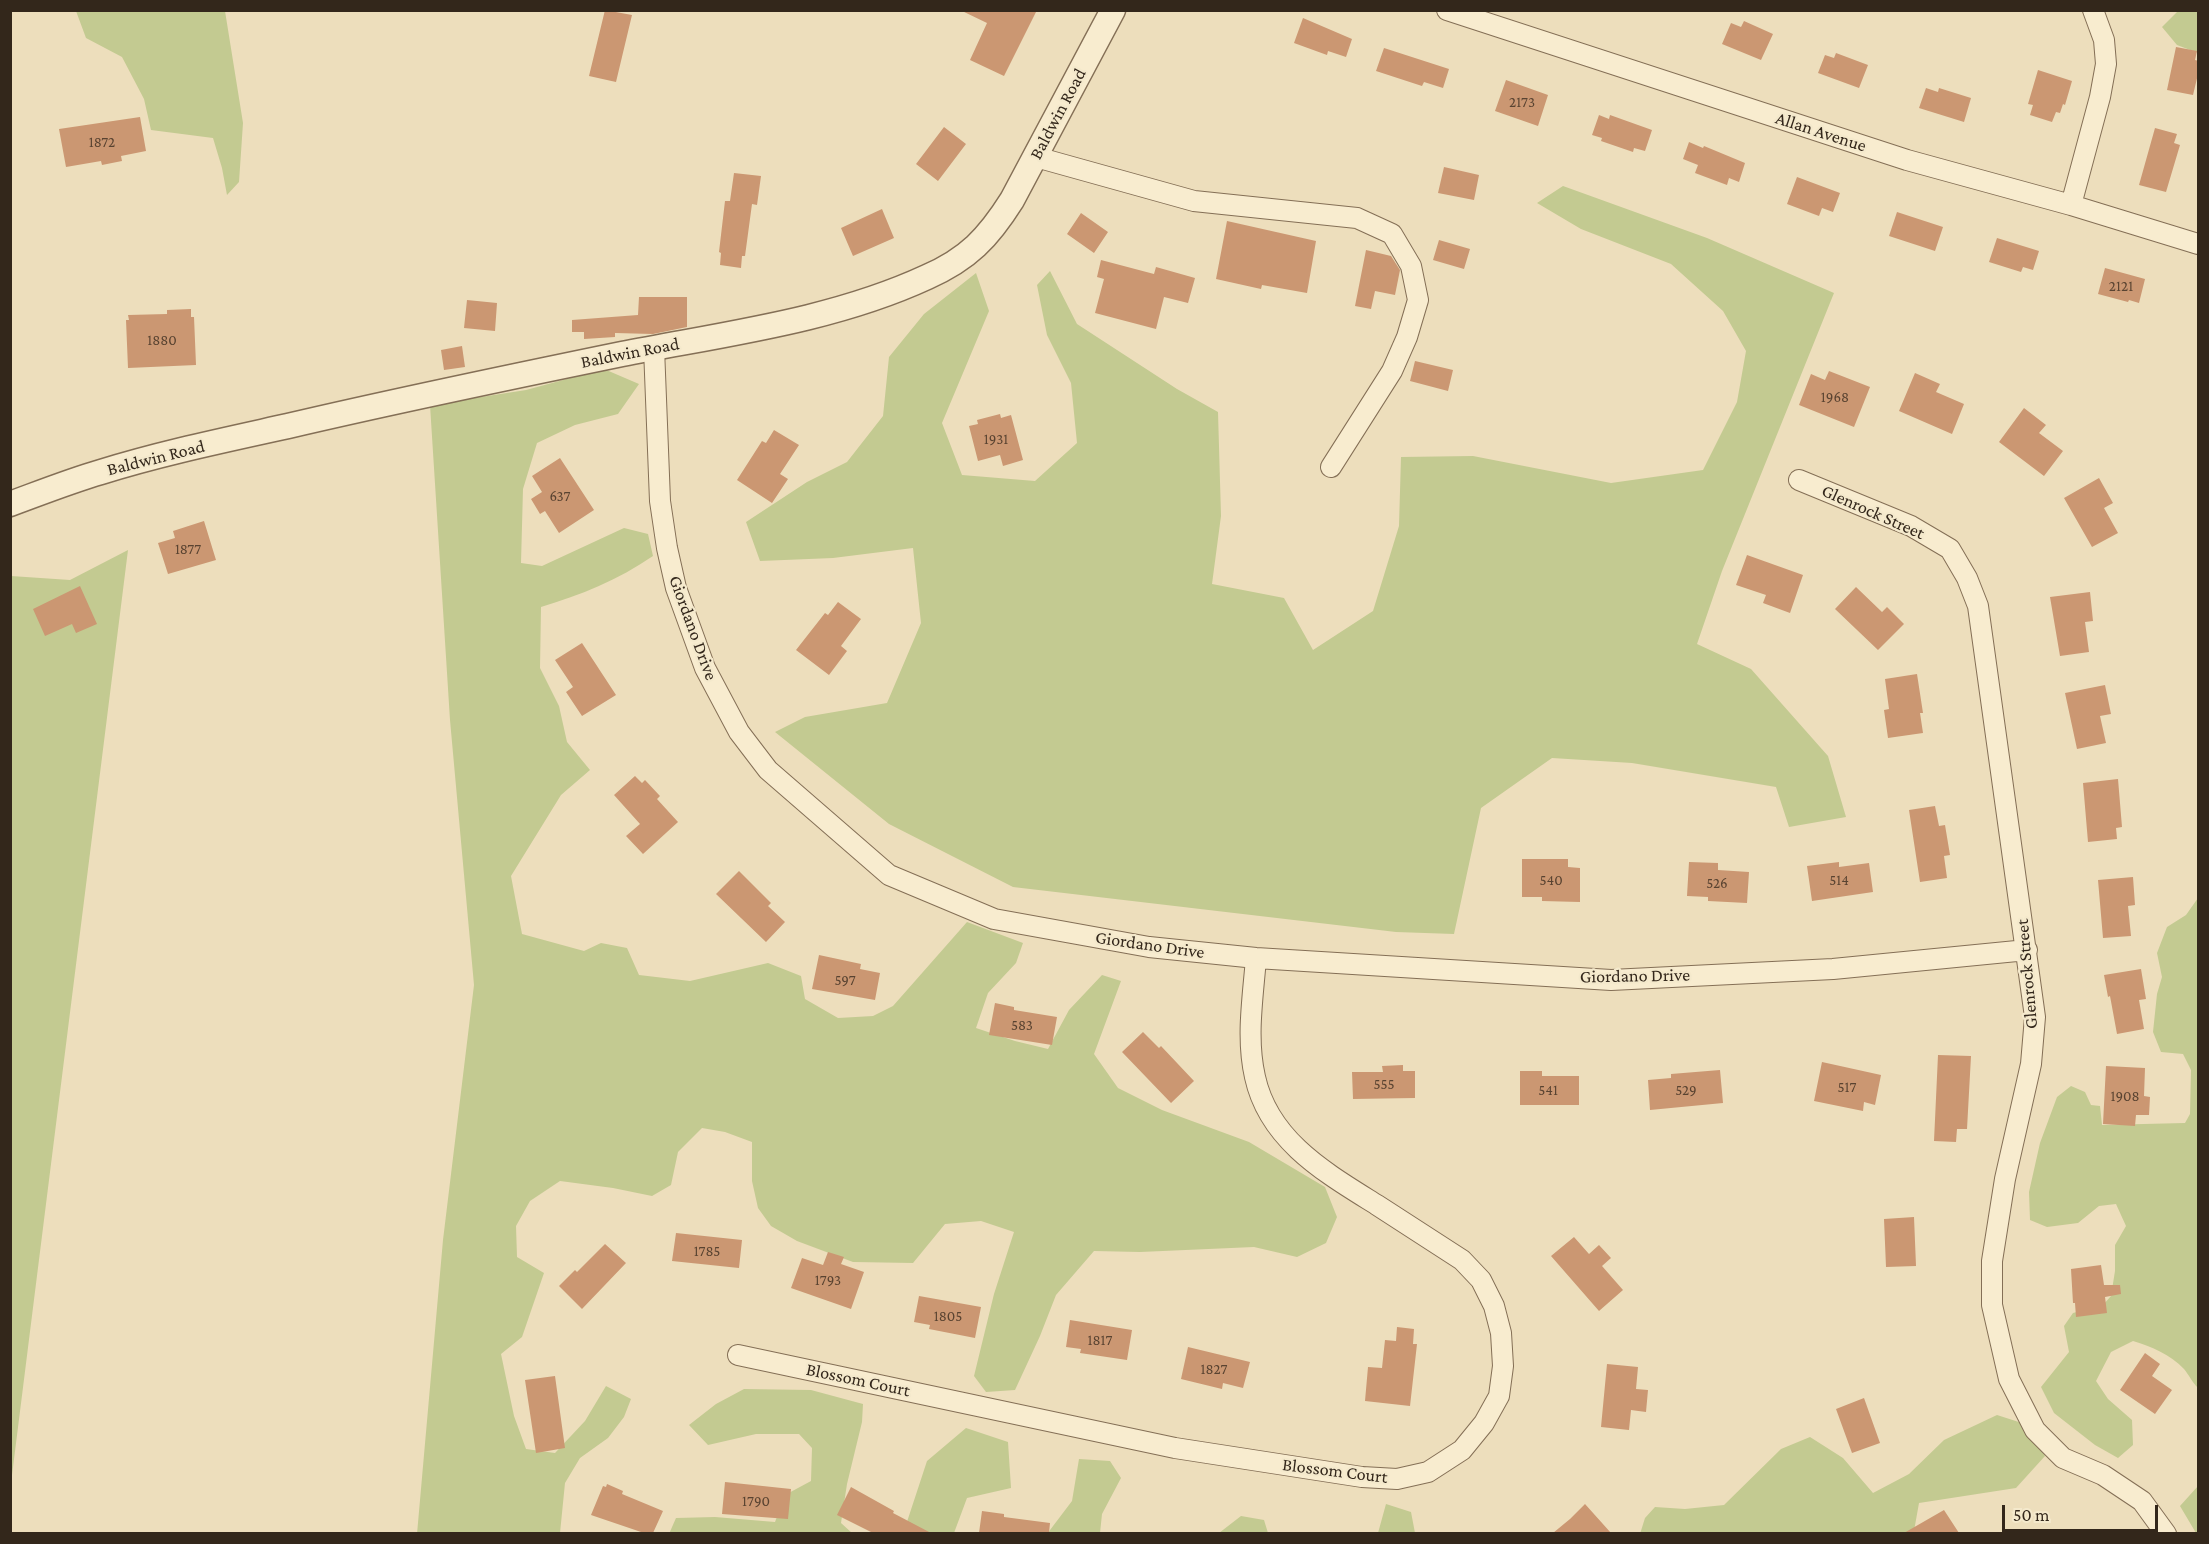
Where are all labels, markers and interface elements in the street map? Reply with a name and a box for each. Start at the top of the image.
street label: Baldwin Road [1025,65,1091,163]
house number: 2173 [1509,93,1535,111]
street label: Allan Avenue [1773,107,1869,157]
house number: 1872 [89,133,115,151]
house number: 2121 [2109,277,2133,295]
house number: 1880 [147,331,177,349]
street label: Baldwin Road [579,333,681,373]
house number: 1968 [1821,388,1849,406]
house number: 1931 [984,430,1008,448]
street label: Baldwin Road [105,435,207,481]
street label: Glenrock Street [1818,480,1928,544]
house number: 637 [550,487,570,505]
house number: 1877 [175,540,201,558]
street label: Giordano Drive [664,573,722,683]
house number: 540 [1539,871,1563,889]
house number: 514 [1829,871,1849,889]
house number: 526 [1706,874,1728,892]
street label: Glenrock Street [2011,918,2043,1030]
street label: Giordano Drive [1094,927,1206,963]
street label: Giordano Drive [1580,964,1690,988]
house number: 597 [834,971,856,989]
house number: 583 [1011,1016,1033,1034]
house number: 555 [1374,1075,1394,1093]
house number: 517 [1838,1078,1856,1096]
house number: 541 [1538,1081,1558,1099]
house number: 529 [1675,1081,1697,1099]
house number: 1908 [2110,1087,2140,1105]
house number: 1785 [694,1242,720,1260]
house number: 1793 [815,1271,841,1289]
house number: 1805 [934,1307,962,1325]
house number: 1817 [1088,1331,1112,1349]
street label: Blossom Court [804,1358,912,1402]
house number: 1827 [1201,1360,1227,1378]
street label: Blossom Court [1281,1454,1389,1488]
house number: 1790 [742,1492,770,1510]
scale bar [2005,1493,2161,1531]
text: 50 m [2013,1505,2050,1525]

